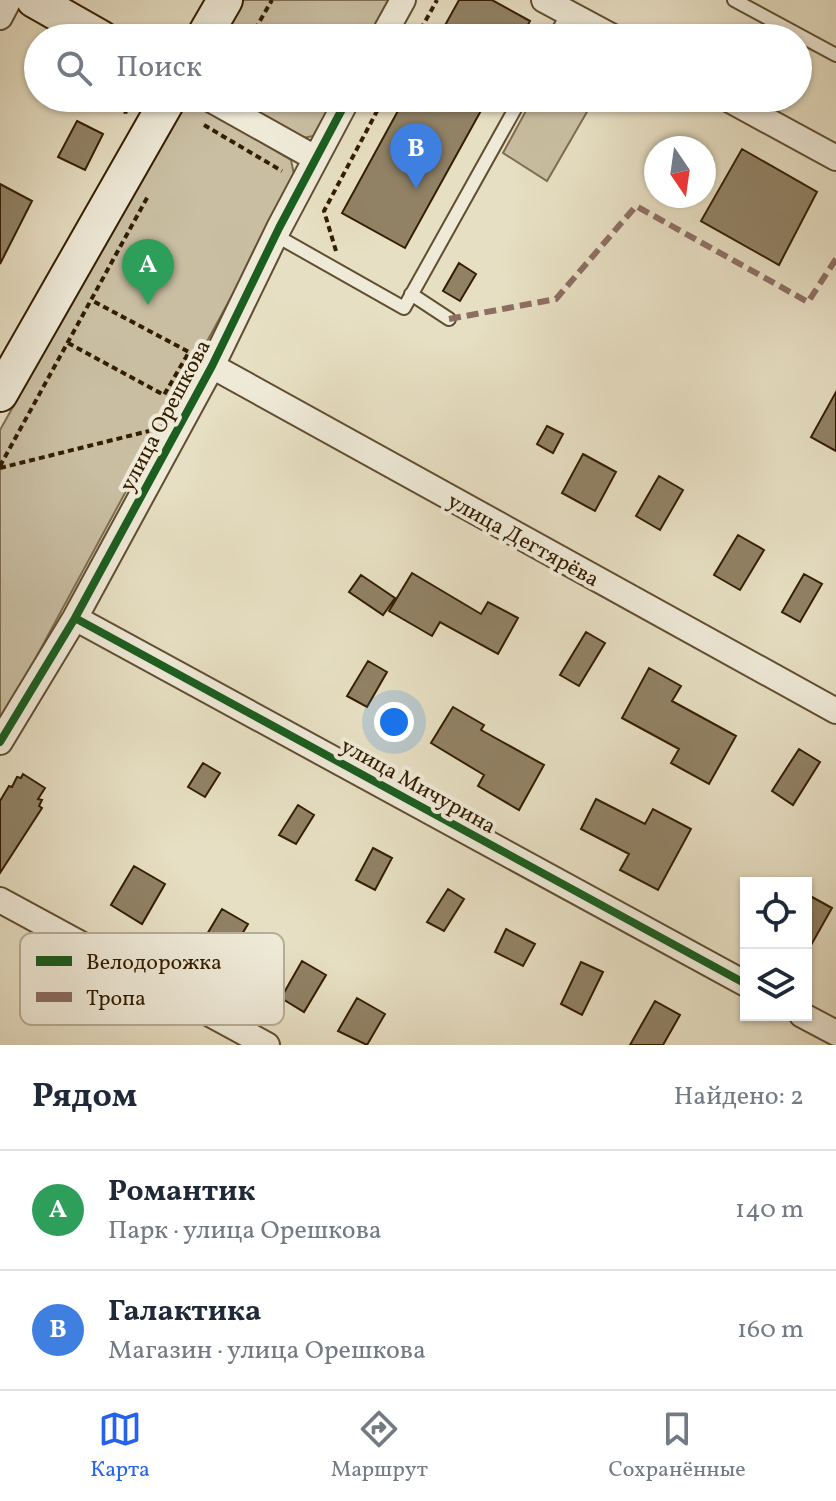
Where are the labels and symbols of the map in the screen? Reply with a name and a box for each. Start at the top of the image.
pin: B [390,123,442,189]
north arrow [644,136,716,208]
pin: A [122,239,174,305]
street label: улица Орешкова [113,335,219,498]
street label: улица Дегтярёва [441,487,604,596]
your location [374,702,414,742]
street label: улица Мичурина [334,732,501,843]
legend [20,933,284,1025]
text: Велодорожка [86,948,222,979]
text: Тропа [86,984,146,1015]

